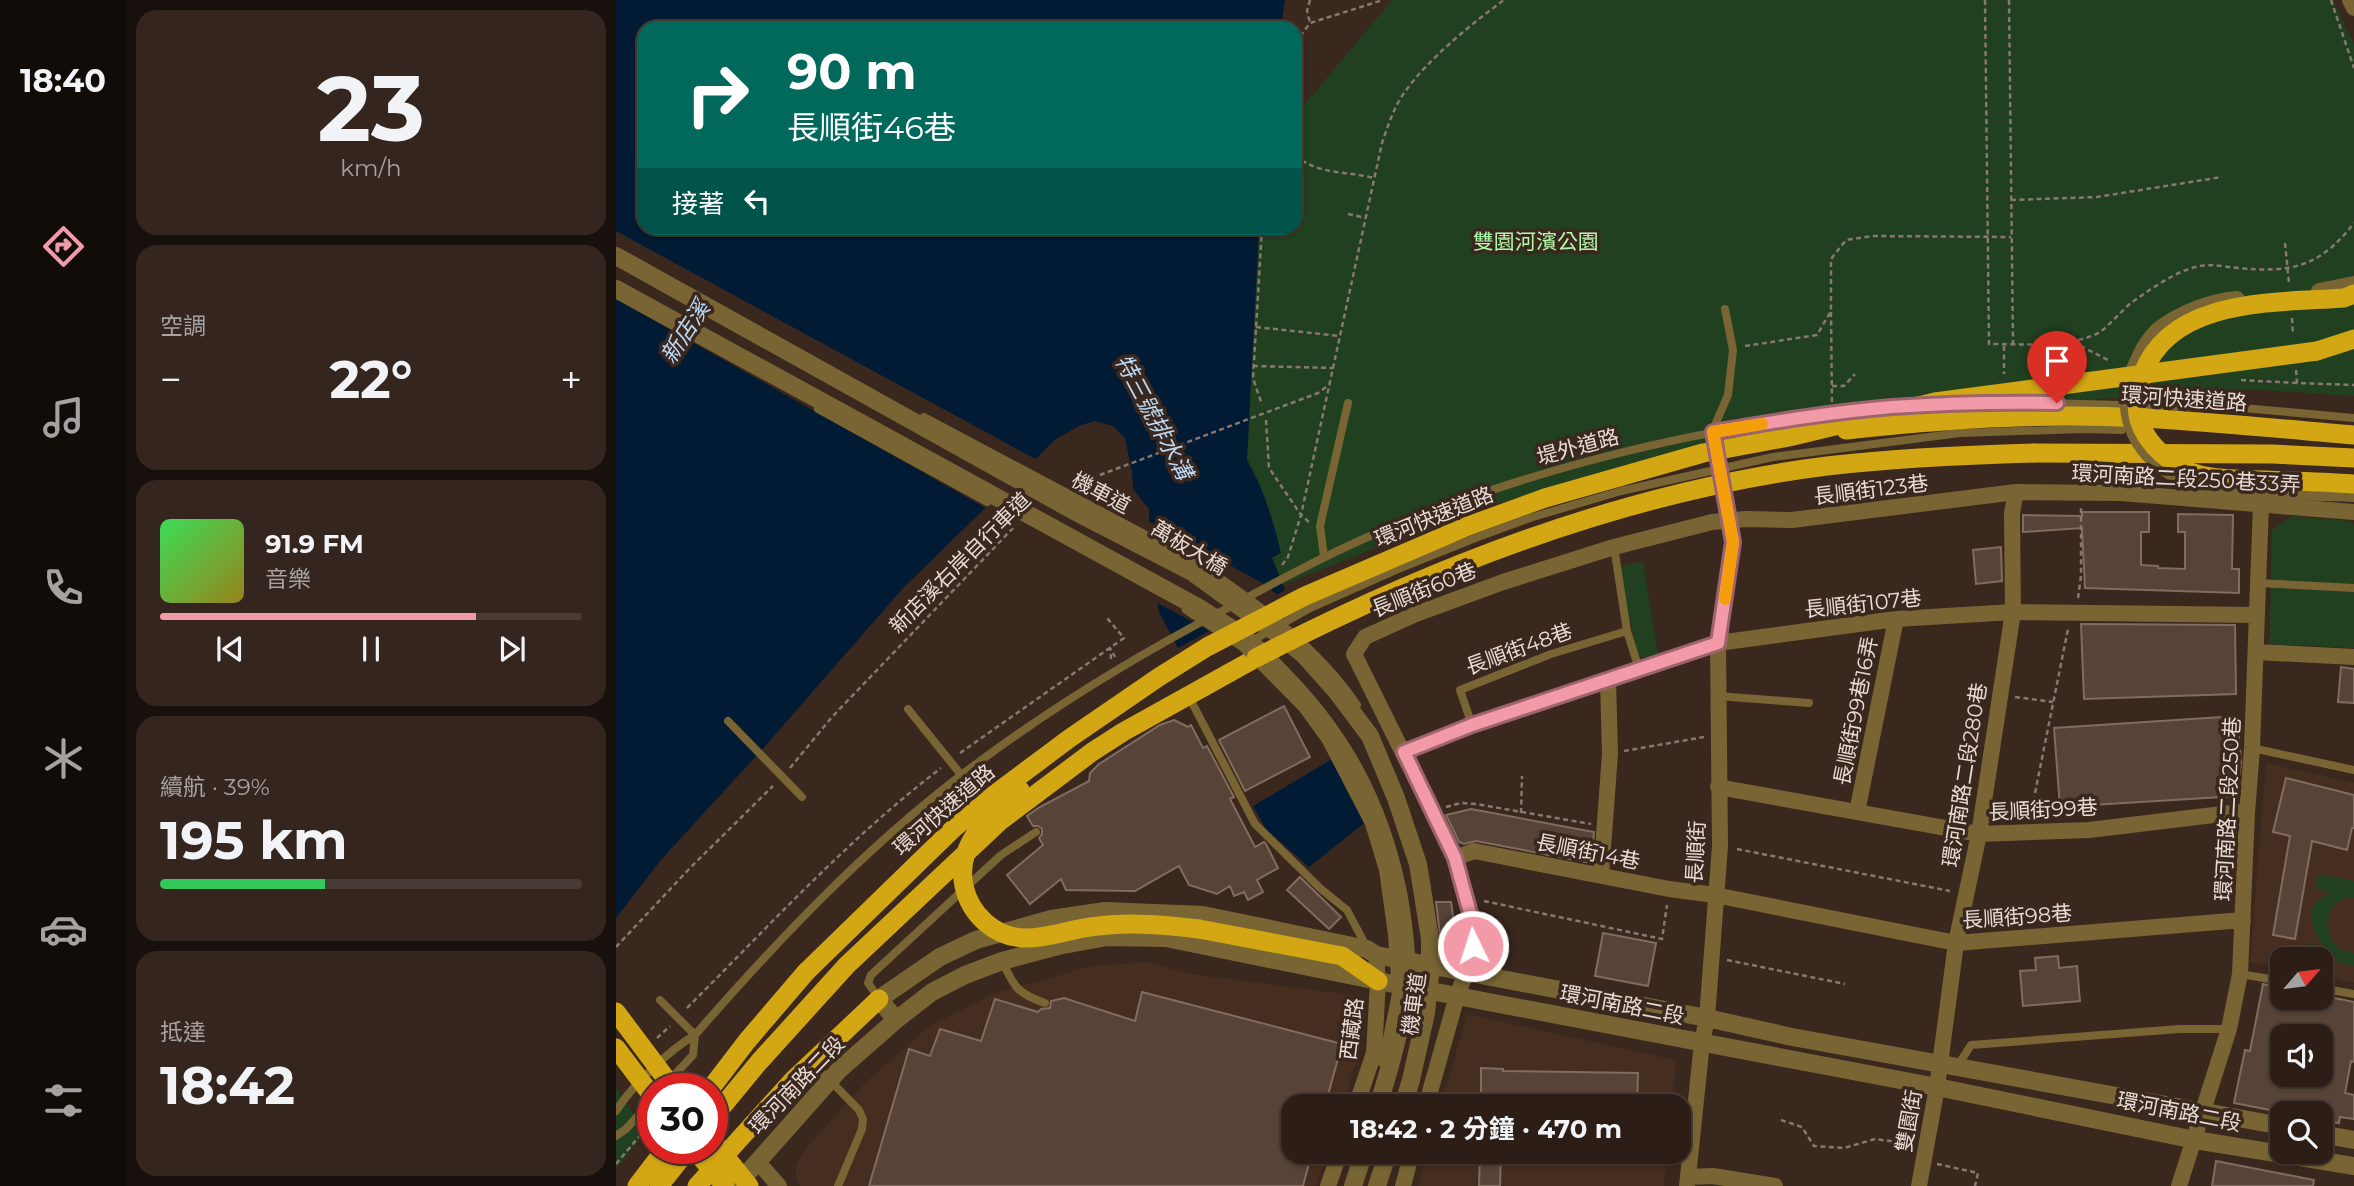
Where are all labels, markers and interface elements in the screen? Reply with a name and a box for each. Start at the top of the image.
text: 90 m [787,42,917,101]
icon: right [672,49,763,140]
text: 23 [317,53,425,164]
text: 18:40 [20,61,106,100]
text: 長順街46巷 [787,108,956,147]
text: km/h [340,154,402,182]
icon: left [738,182,776,220]
text: 接著 [672,188,724,220]
icon: directions [39,222,88,271]
park label: 雙園河濱公園 [1473,229,1599,254]
water label: 新店溪 [654,293,717,369]
text: 空調 [160,312,206,340]
pin [2027,331,2087,403]
icon: arrive [2038,342,2076,380]
text: 22° [329,348,413,411]
water label: 特三號排水溝 [1109,350,1200,487]
text: − [160,356,182,403]
text: + [560,356,582,403]
street label: 環河快速道路 [2120,382,2248,415]
icon: music [39,393,88,442]
street label: 堤外道路 [1534,424,1622,469]
street label: 環河南路二段250巷33弄 [2071,460,2301,497]
street label: 機車道 [1068,467,1135,518]
street label: 長順街123巷 [1812,470,1930,509]
street label: 環河快速道路 [1371,481,1497,552]
street label: 新店溪右岸自行車道 [884,487,1035,638]
street label: 萬板大橋 [1147,515,1232,580]
text: 91.9 FM [265,528,364,560]
street label: 長順街60巷 [1368,557,1480,622]
icon: phone [39,563,88,612]
text: 音樂 [265,565,311,593]
street label: 長順街107巷 [1803,585,1923,622]
street label: 長順街48巷 [1462,618,1575,679]
icon: previous [211,630,249,668]
icon: pause [352,630,390,668]
icon: next [493,630,531,668]
street label: 長順街99巷16弄 [1829,634,1882,787]
street label: 環河南路二段280巷 [1938,681,1991,869]
street label: 環河南路二段250巷 [2210,716,2245,902]
icon: climate [39,734,88,783]
street label: 環河快速道路 [888,759,999,860]
text: 續航 · 39% [160,773,270,801]
street label: 長順街99巷 [1988,794,2098,825]
text: 195 km [160,809,348,872]
street label: 長順街 [1681,820,1710,884]
street label: 長順街14巷 [1534,829,1642,874]
street label: 長順街98巷 [1961,900,2073,933]
icon: car [39,905,88,954]
position arrow [1436,909,1510,983]
north arrow [2270,947,2333,1010]
map controls [2270,947,2333,1164]
street label: 機車道 [1397,971,1430,1037]
street label: 環河南路二段 [1558,980,1686,1029]
street label: 西藏路 [1335,996,1368,1062]
text: 抵達 [160,1018,206,1046]
button: sound [2270,1024,2333,1087]
street label: 環河南路二段 [744,1031,849,1139]
text: 18:42 [160,1054,295,1117]
speed limit sign: 30 [637,1073,728,1164]
icon: filters [39,1076,88,1125]
street label: 環河南路二段 [2115,1087,2243,1136]
street label: 雙園街 [1891,1088,1926,1154]
button: search [2270,1101,2333,1164]
text: 18:42 · 2 分鐘 · 470 m [1350,1113,1622,1145]

